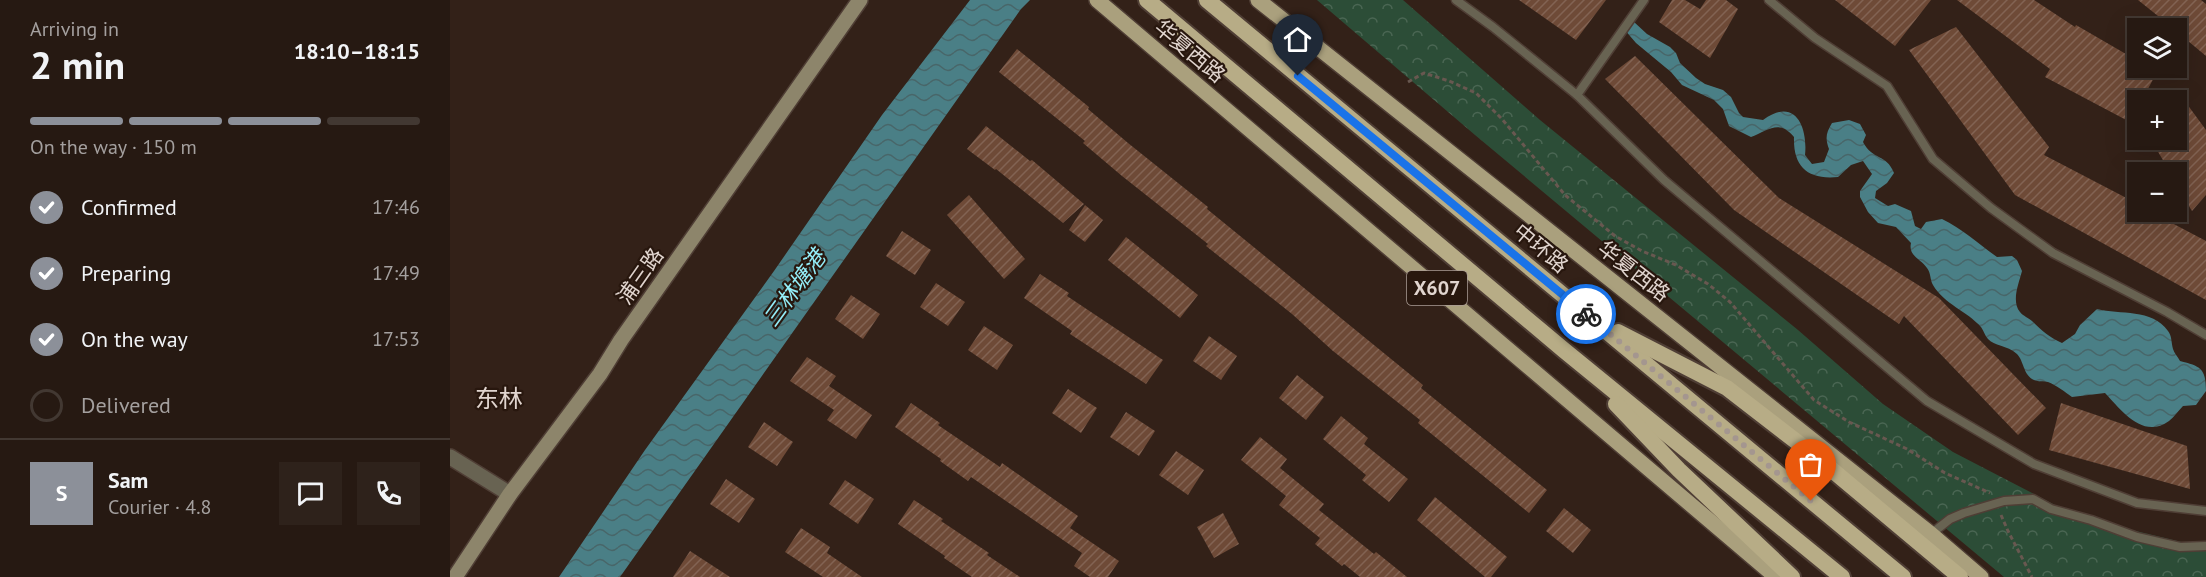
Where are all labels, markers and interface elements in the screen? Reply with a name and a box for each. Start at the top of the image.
street label: 华夏西路 [1149,14,1231,88]
pin [1272,14,1323,76]
text: Arriving in [30,16,119,42]
map controls [2127,18,2187,222]
button: layers [2127,18,2187,78]
icon: home [1281,23,1314,56]
text: 18:10–18:15 [294,37,420,65]
text: 2 min [30,39,125,90]
button: + [2127,90,2187,150]
text: On the way · 150 m [30,134,197,160]
button: − [2127,162,2187,222]
icon: check [30,191,63,224]
text: Confirmed [81,193,177,221]
text: 17:46 [372,194,420,220]
street label: 中环路 [1508,217,1574,279]
street label: 华夏西路 [1593,235,1675,307]
street label: 浦三路 [611,242,669,310]
water label: 三林塘港 [757,242,833,332]
icon: check [30,257,63,290]
text: Preparing [81,259,171,287]
text: 17:49 [372,260,420,286]
road number: X607 [1407,271,1467,305]
courier [1556,284,1616,344]
icon: bike [1570,298,1603,331]
icon: check [30,323,63,356]
text: On the way [81,325,188,353]
text: 17:53 [372,326,420,352]
district label: 东林 [475,383,523,414]
text: Delivered [81,391,171,419]
pin [1785,439,1836,501]
icon: bag [1794,448,1827,481]
button: chat [279,462,342,525]
button: phone [357,462,420,525]
text: Sam [108,466,148,494]
text: S [56,479,67,507]
text: Courier · 4.8 [108,494,211,520]

